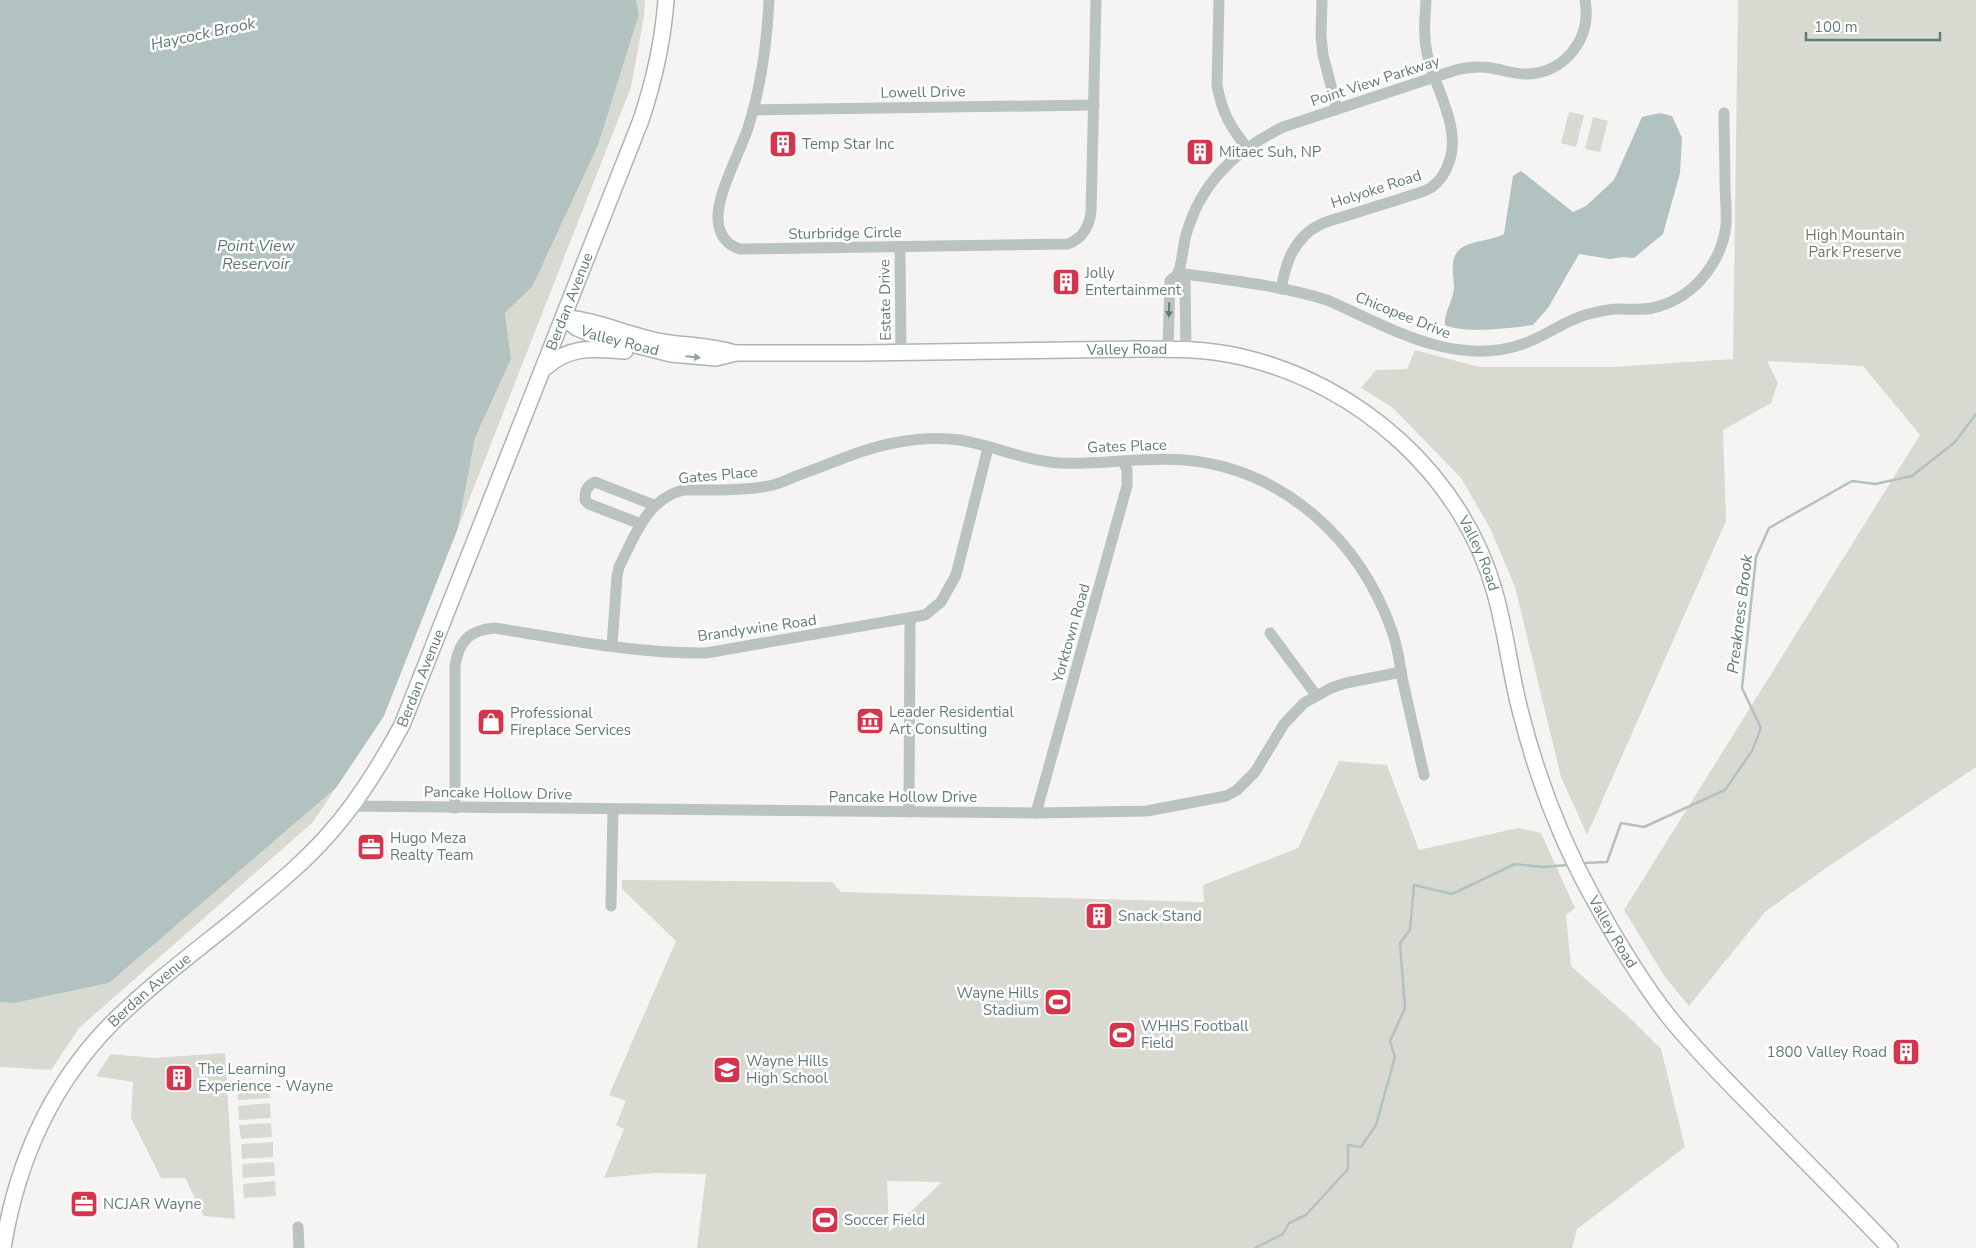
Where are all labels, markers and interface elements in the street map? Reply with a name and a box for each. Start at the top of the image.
scale bar [1806,10,1940,42]
water label: Haycock Brook [149,12,258,56]
text: 100 m [1814,17,1858,37]
street label: Point View Parkway [1308,51,1442,111]
street label: Lowell Drive [880,81,966,103]
building icon: Temp Star Inc [768,129,798,159]
place label: Temp Star Inc [802,134,894,154]
building icon: Mitaec Suh, NP [1185,137,1215,167]
place label: Mitaec Suh, NP [1219,142,1322,162]
street label: Holyoke Road [1328,165,1424,213]
street label: Sturbridge Circle [788,222,902,244]
park label: High Mountain Park Preserve [1805,225,1905,262]
water label: Point View Reservoir [217,235,295,275]
street label: Berdan Avenue [541,250,598,353]
street label: Estate Drive [874,259,896,341]
place label: Jolly Entertainment [1084,263,1182,300]
building icon: Jolly Entertainment [1051,267,1081,297]
street label: Chicopee Drive [1352,287,1454,343]
one-way arrow [1165,302,1173,318]
street label: Valley Road [576,320,661,361]
street label: Valley Road [1086,339,1168,360]
one-way arrow [685,353,701,361]
street label: Gates Place [1087,435,1167,457]
street label: Gates Place [677,462,759,488]
street label: Valley Road [1453,511,1504,593]
water label: Preakness Brook [1722,552,1758,675]
street label: Yorktown Road [1047,581,1095,686]
street label: Brandywine Road [696,610,818,646]
street label: Berdan Avenue [392,626,449,730]
place label: Leader Residential Art Consulting [889,702,1014,739]
place label: Professional Fireplace Services [510,703,631,740]
museum icon: Leader Residential Art Consulting [855,706,885,736]
shop icon: Professional Fireplace Services [476,707,506,737]
street label: Pancake Hollow Drive [424,782,572,804]
street label: Pancake Hollow Drive [829,787,977,807]
place label: Hugo Meza Realty Team [390,828,474,865]
office icon: Hugo Meza Realty Team [356,832,386,862]
street label: Valley Road [1583,891,1642,972]
building icon: Snack Stand [1084,901,1114,931]
place label: Snack Stand [1118,906,1202,926]
street label: Berdan Avenue [104,948,195,1031]
place label: Wayne Hills Stadium [956,983,1039,1020]
sports icon: Wayne Hills Stadium [1043,987,1073,1017]
place label: WHHS Football Field [1141,1016,1249,1053]
sports icon: WHHS Football Field [1107,1020,1137,1050]
building icon: 1800 Valley Road [1891,1037,1921,1067]
place label: 1800 Valley Road [1767,1042,1887,1062]
place label: Wayne Hills High School [746,1051,829,1088]
school or university icon: Wayne Hills High School [712,1055,742,1085]
place label: The Learning Experience - Wayne [198,1059,333,1096]
building icon: The Learning Experience - Wayne [164,1063,194,1093]
office icon: NCJAR Wayne [69,1189,99,1219]
place label: NCJAR Wayne [103,1194,202,1214]
sports icon: Soccer Field [810,1205,840,1235]
place label: Soccer Field [844,1210,925,1230]

